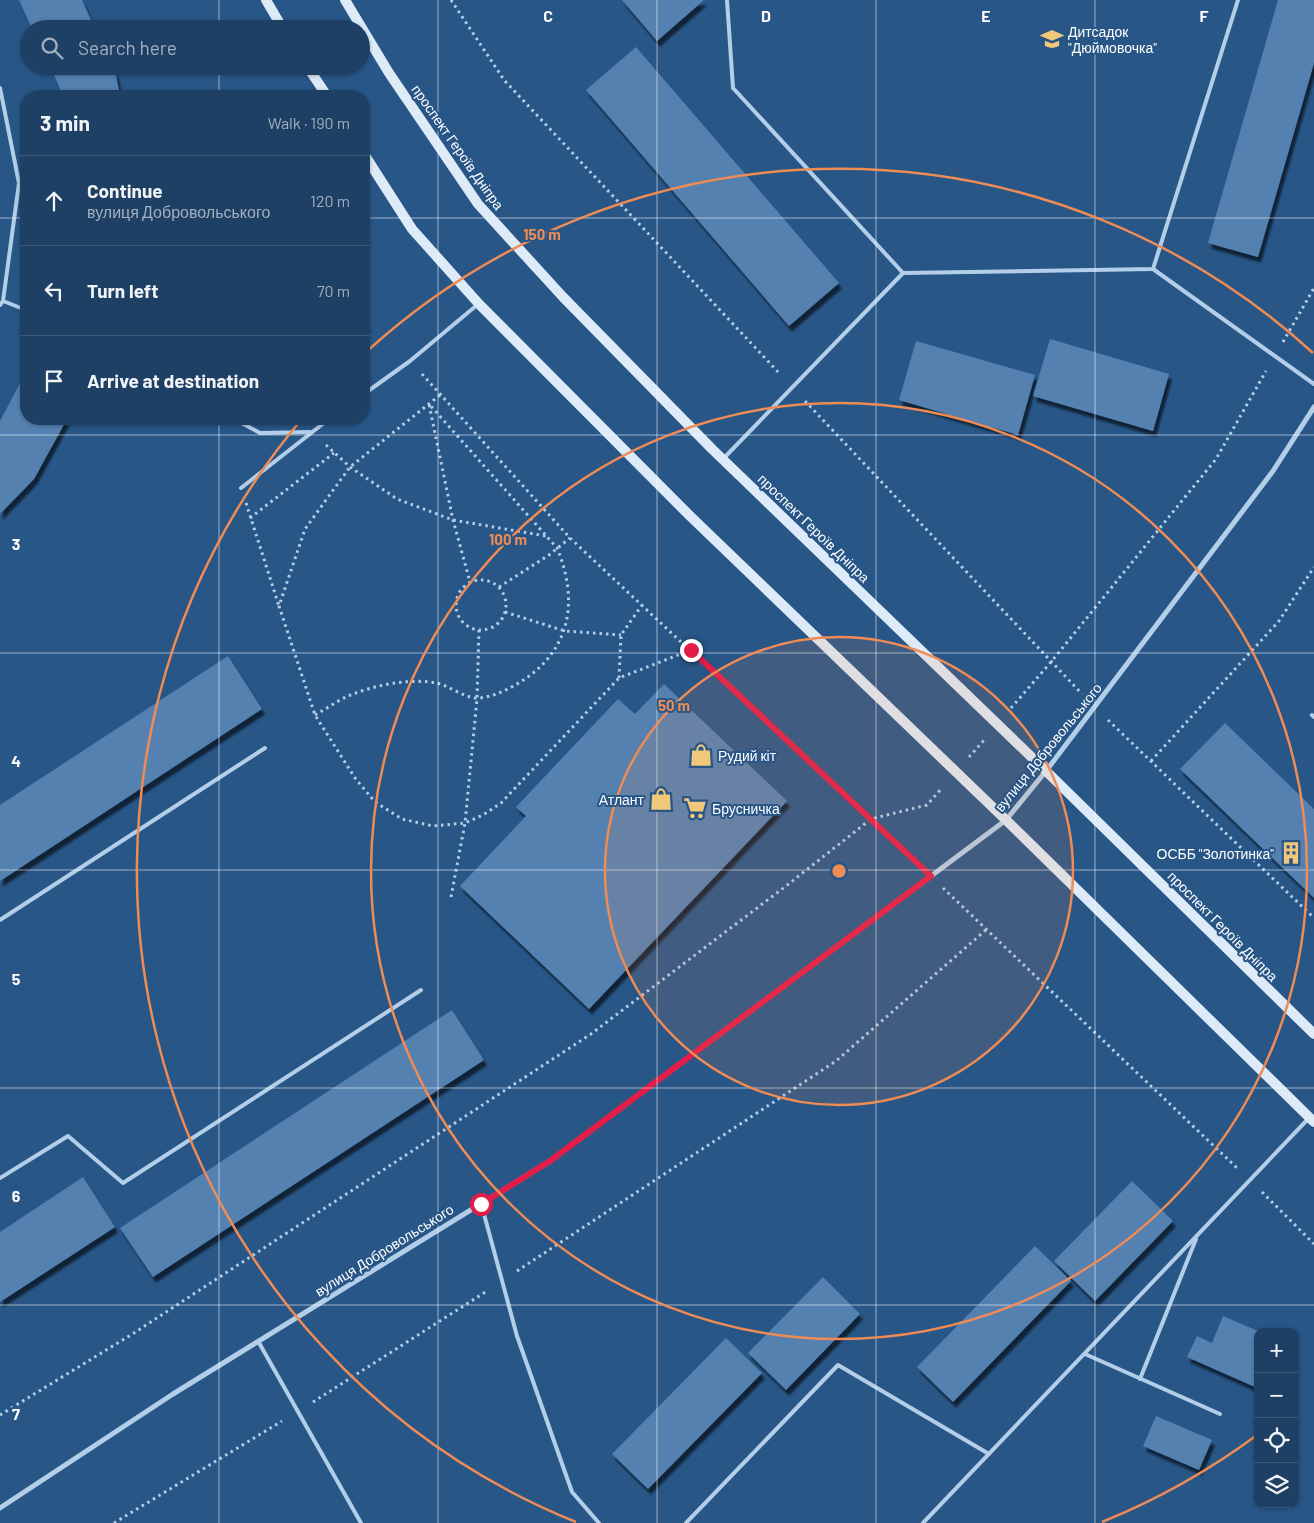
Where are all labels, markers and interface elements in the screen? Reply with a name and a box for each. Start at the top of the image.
text: C [543,6,553,25]
text: D [761,6,771,25]
text: E [981,6,991,25]
text: F [1200,6,1209,25]
search box [20,20,370,75]
place label: Дитсадок "Дюймовочка" [1068,23,1157,56]
school or university icon: Дитсадок "Дюймовочка" [1039,26,1065,52]
icon: search [38,34,66,62]
text: Search here [78,36,177,59]
street label: проспект Героїв Дніпра [408,81,508,213]
text: 3 min [40,110,90,135]
text: Walk · 190 m [268,113,350,132]
text: Continue [87,179,163,202]
icon: ahead [40,187,68,215]
text: 120 m [310,191,350,210]
text: вулиця Добровольського [87,202,270,221]
text: 150 m [523,225,561,243]
icon: left [40,277,68,305]
text: Turn left [87,279,158,302]
text: 70 m [317,281,350,300]
icon: arrive [40,367,68,395]
text: Arrive at destination [87,369,259,392]
street label: проспект Героїв Дніпра [755,470,874,586]
text: 100 m [489,530,527,548]
text: 3 [12,534,20,553]
route end [680,639,703,662]
street label: вулиця Добровольського [991,679,1105,815]
text: 50 m [658,696,690,714]
shop icon: Рудий кіт [688,742,714,768]
place label: Рудий кіт [718,747,777,764]
text: 4 [11,751,21,770]
shop icon: Атлант [648,786,674,812]
place label: Атлант [599,791,645,808]
supermarket icon: Брусничка [682,795,708,821]
place label: Брусничка [712,800,780,817]
building icon: ОСББ "Золотинка" [1278,840,1304,866]
place label: ОСББ "Золотинка" [1157,845,1274,862]
centre of rings [830,862,848,880]
street label: проспект Героїв Дніпра [1164,867,1282,985]
text: 5 [12,969,21,988]
text: 6 [12,1186,21,1205]
route start [470,1193,493,1216]
street label: вулиця Добровольського [311,1200,457,1300]
map controls [1254,1328,1299,1508]
button: + [1254,1328,1299,1373]
button: − [1254,1373,1299,1418]
text: 7 [12,1404,20,1423]
button: locate [1254,1418,1299,1463]
button: layers [1254,1463,1299,1508]

